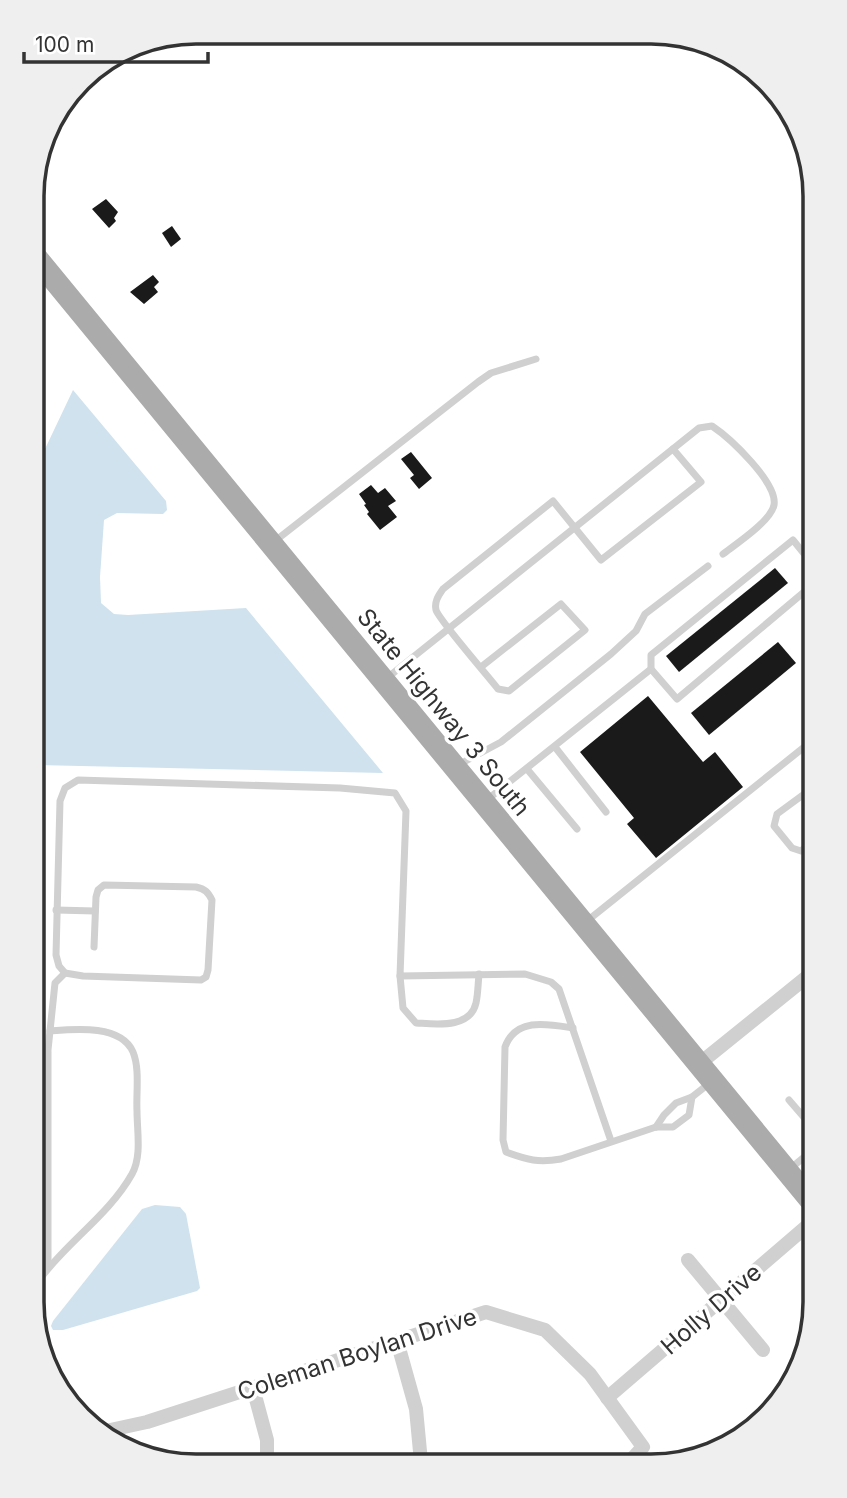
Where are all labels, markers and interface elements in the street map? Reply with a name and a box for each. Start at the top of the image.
scale bar [24,21,208,65]
text: 100 m [35,32,94,57]
street label: State Highway 3 South [351,602,537,822]
street label: Holly Drive [655,1257,767,1361]
street label: Coleman Boylan Drive [234,1302,480,1406]

